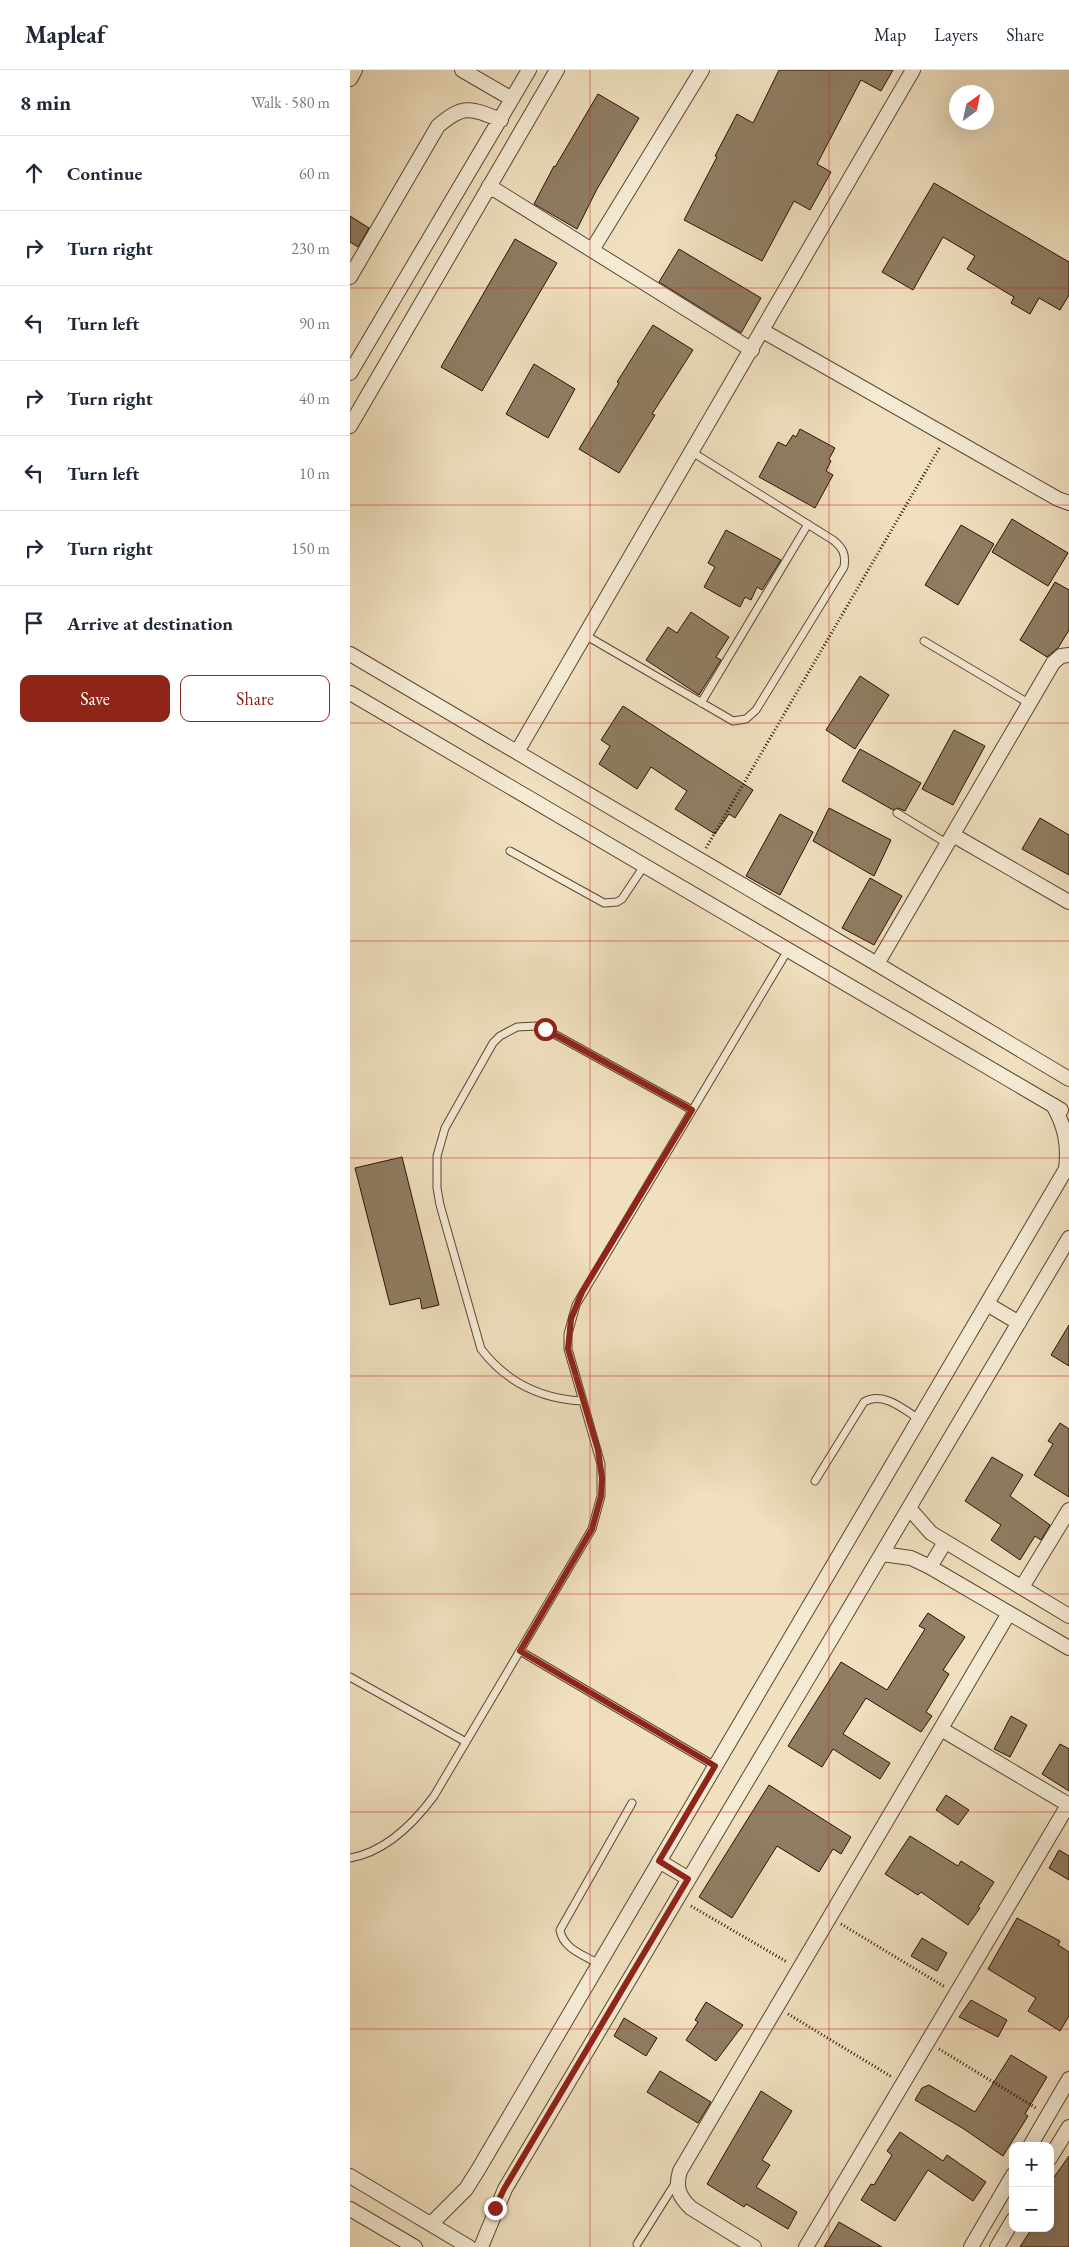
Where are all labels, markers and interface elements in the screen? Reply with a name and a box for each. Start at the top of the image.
text: Mapleaf [25,19,106,50]
text: Map [874,23,906,46]
text: Layers [934,23,978,46]
text: Share [1006,23,1044,46]
north arrow [949,85,994,130]
text: 8 min [20,89,71,116]
text: Walk · 580 m [251,92,330,113]
icon: ahead [20,159,48,187]
text: Continue [67,161,142,186]
text: 60 m [299,163,330,184]
icon: right [20,234,48,262]
text: Turn right [67,236,153,261]
text: 230 m [291,238,330,259]
icon: left [20,309,48,337]
text: Turn left [67,311,139,336]
text: 90 m [299,313,330,334]
icon: right [20,384,48,412]
text: Turn right [67,386,153,411]
text: 40 m [299,388,330,409]
icon: left [20,459,48,487]
text: Turn left [67,461,139,486]
text: 10 m [299,463,330,484]
icon: right [20,534,48,562]
text: Turn right [67,536,153,561]
text: 150 m [291,538,330,559]
icon: arrive [20,609,48,637]
text: Arrive at destination [67,611,233,636]
button: Save [20,675,170,722]
button: Share [180,675,330,722]
route start [534,1018,557,1041]
map controls [1009,2142,1054,2232]
button: + [1009,2142,1054,2187]
button: − [1009,2187,1054,2232]
route end [484,2197,507,2220]

